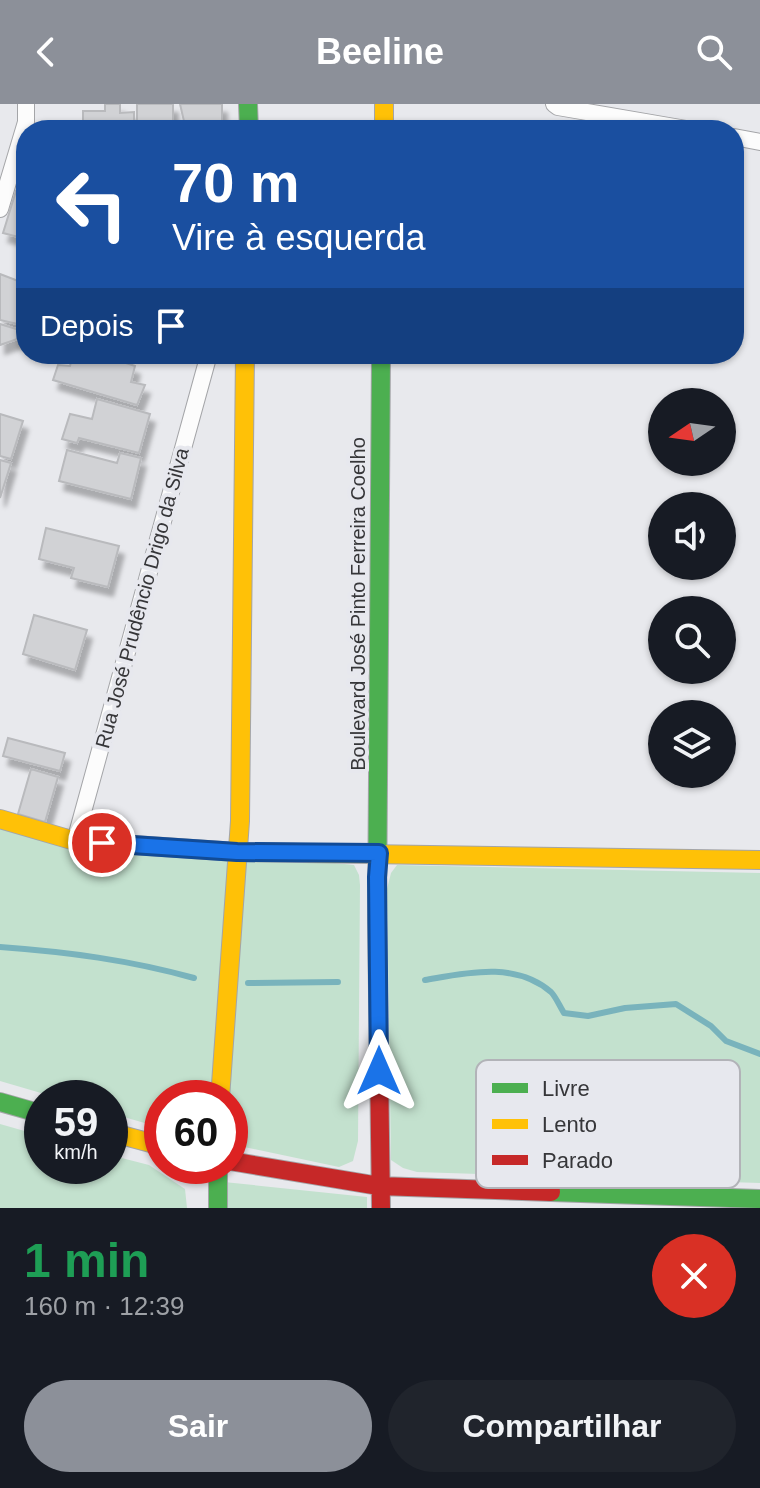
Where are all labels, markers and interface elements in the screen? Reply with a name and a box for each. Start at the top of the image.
icon: back [24,30,68,74]
icon: search [692,30,736,74]
text: Beeline [316,31,444,72]
text: 70 m [172,151,300,214]
icon: left [40,152,144,256]
text: Vire à esquerda [172,217,426,258]
icon: arrive [149,304,193,348]
text: Depois [40,309,133,342]
north arrow [648,388,736,476]
map controls [648,388,736,788]
street label: Boulevard José Pinto Ferreira Coelho [347,437,369,771]
street label: Rua José Prudêncio Drigo da Silva [91,445,193,751]
button: sound [648,492,736,580]
button: search [648,596,736,684]
button: layers [648,700,736,788]
pin [68,809,136,877]
icon: arrive [80,821,124,865]
position arrow [337,1029,421,1113]
legend [476,1060,740,1188]
text: Livre [542,1076,590,1101]
speed limit sign: 60 [144,1080,248,1184]
text: 59 [54,1100,98,1144]
text: Lento [542,1112,597,1137]
text: km/h [54,1141,98,1163]
text: Parado [542,1148,613,1173]
text: 1 min [24,1234,149,1287]
button: close [652,1234,736,1318]
text: 160 m · 12:39 [24,1291,184,1321]
button: Sair [24,1380,372,1472]
button: Compartilhar [388,1380,736,1472]

